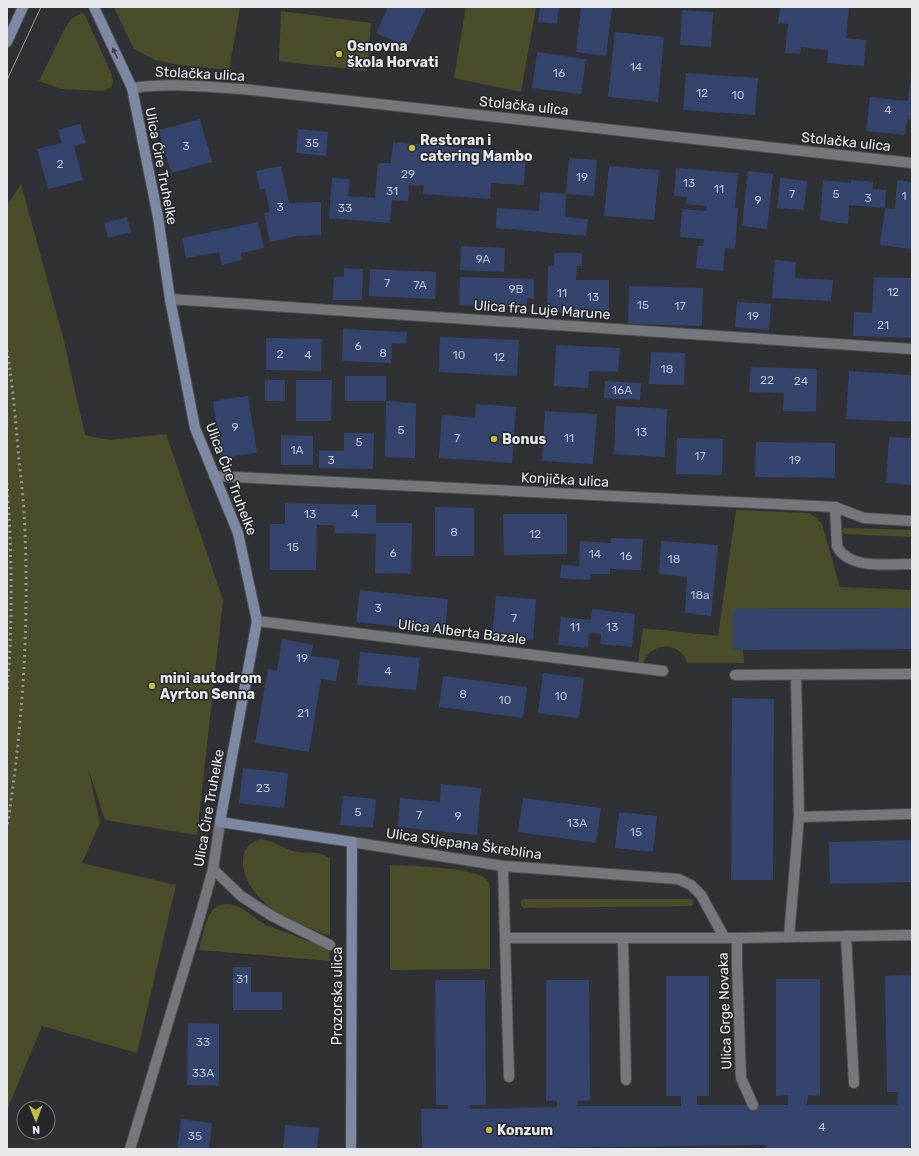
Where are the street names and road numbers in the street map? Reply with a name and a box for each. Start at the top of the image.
street label: Stolačka ulica [155,63,245,85]
street label: Stolačka ulica [478,93,570,119]
street label: Ulica Ćire Truhelke [141,106,182,226]
street label: Stolačka ulica [800,129,892,155]
street label: Ulica fra Luje Marune [473,297,611,323]
street label: Ulica Ćire Truhelke [202,420,261,538]
street label: Konjička ulica [521,469,609,491]
street label: Ulica Alberta Bazale [397,616,527,648]
street label: Ulica Ćire Truhelke [189,747,228,868]
street label: Ulica Stjepana Škreblina [385,824,543,863]
street label: Prozorska ulica [329,947,346,1045]
street label: Ulica Grge Novaka [714,952,736,1070]

